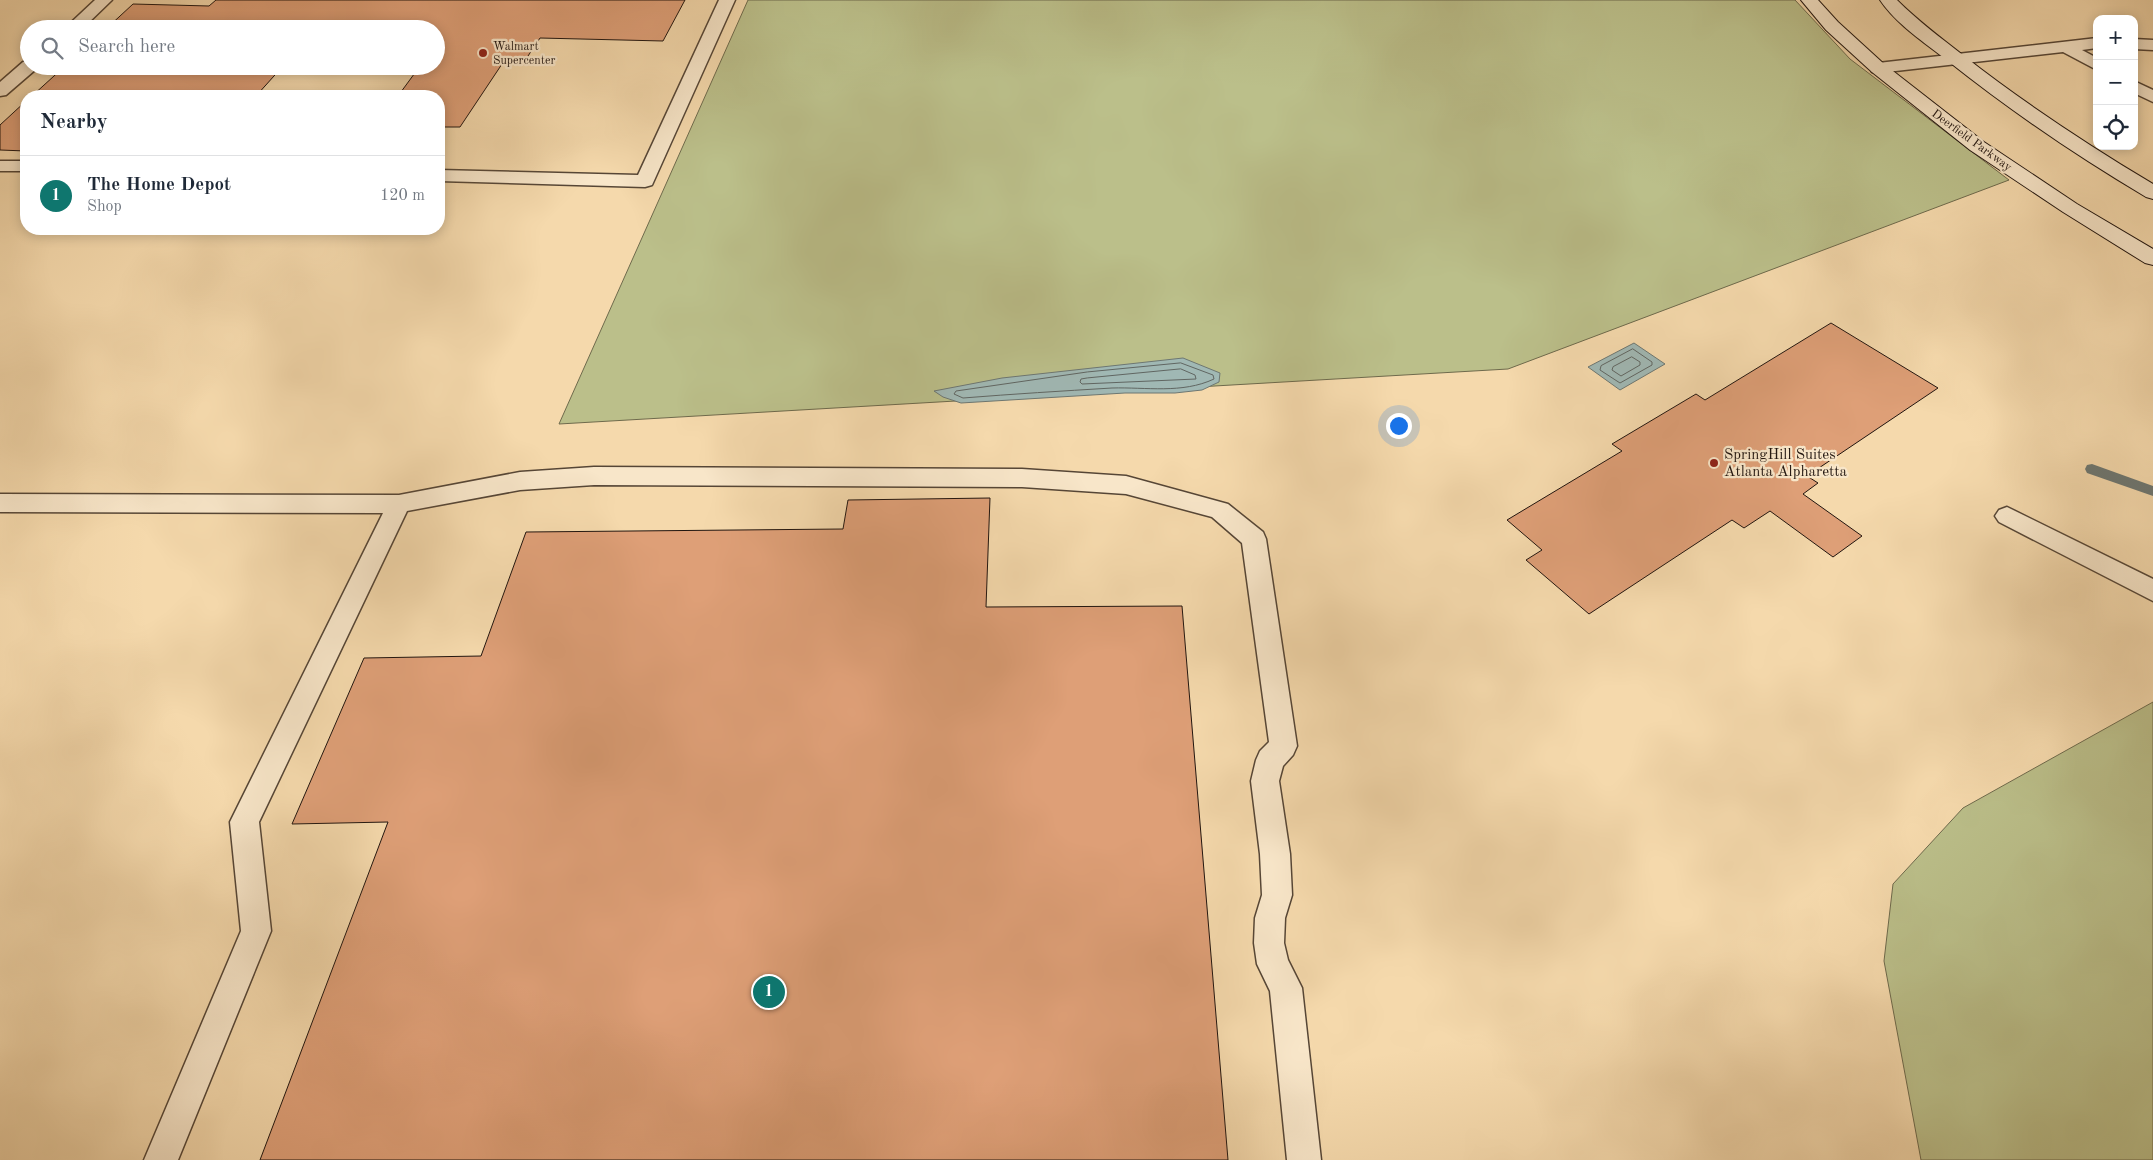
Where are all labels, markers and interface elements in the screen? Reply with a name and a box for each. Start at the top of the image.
map controls [2093,15,2138,150]
button: + [2093,15,2138,60]
search box [20,20,445,75]
icon: search [38,34,66,62]
text: Search here [78,38,175,57]
place label: Walmart Supercenter [493,41,555,67]
marker: Walmart Supercenter [477,47,489,59]
button: − [2093,60,2138,105]
button: locate [2093,105,2138,150]
street label: Deerfield Parkway [1929,108,2014,174]
text: Nearby [40,112,108,133]
text: The Home Depot [87,176,231,195]
text: 1 [51,188,61,204]
text: 120 m [380,188,425,204]
text: Shop [87,199,122,215]
your location [1386,413,1412,439]
place label: SpringHill Suites Atlanta Alpharetta [1724,448,1848,480]
marker: SpringHill Suites Atlanta Alpharetta [1708,457,1720,469]
pin: 1 [753,973,785,1011]

